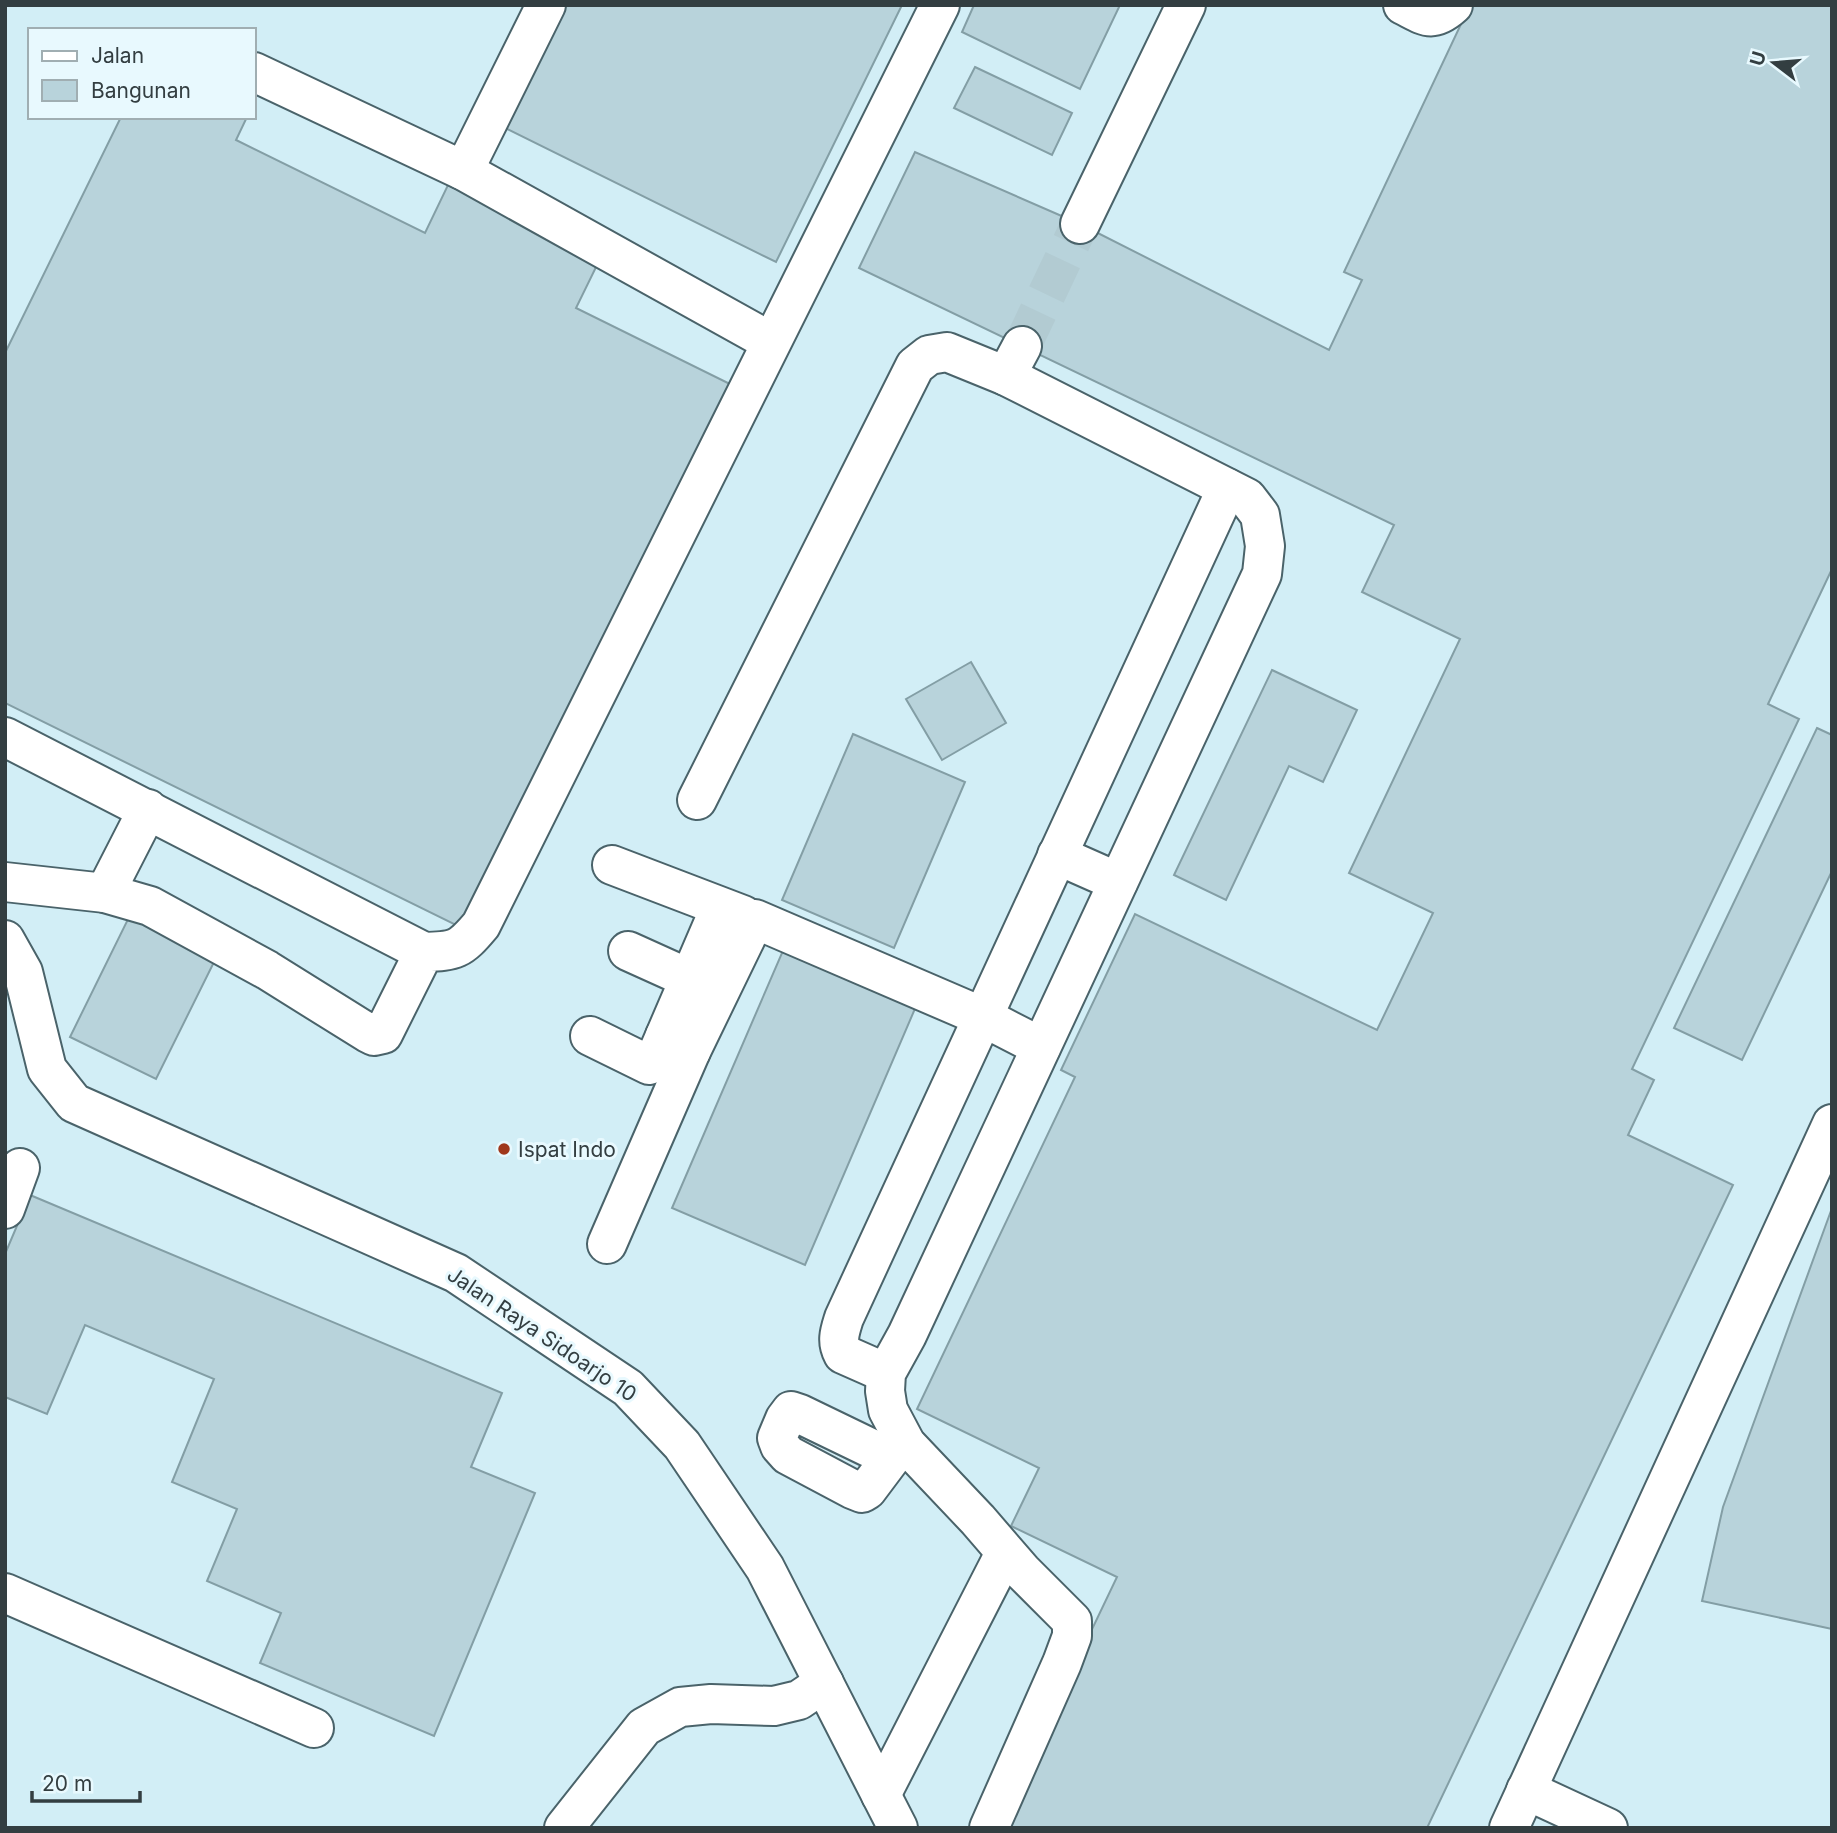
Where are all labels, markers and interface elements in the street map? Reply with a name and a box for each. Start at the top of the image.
legend [28,28,256,119]
north arrow [1739,28,1809,98]
text: Jalan [91,43,144,68]
text: U [1745,49,1771,68]
text: Bangunan [91,78,191,103]
place label: Ispat Indo [518,1137,616,1162]
marker: Ispat Indo [496,1141,512,1157]
street label: Jalan Raya Sidoarjo 10 [443,1261,641,1407]
scale bar [32,1759,140,1803]
text: 20 m [42,1771,92,1796]

